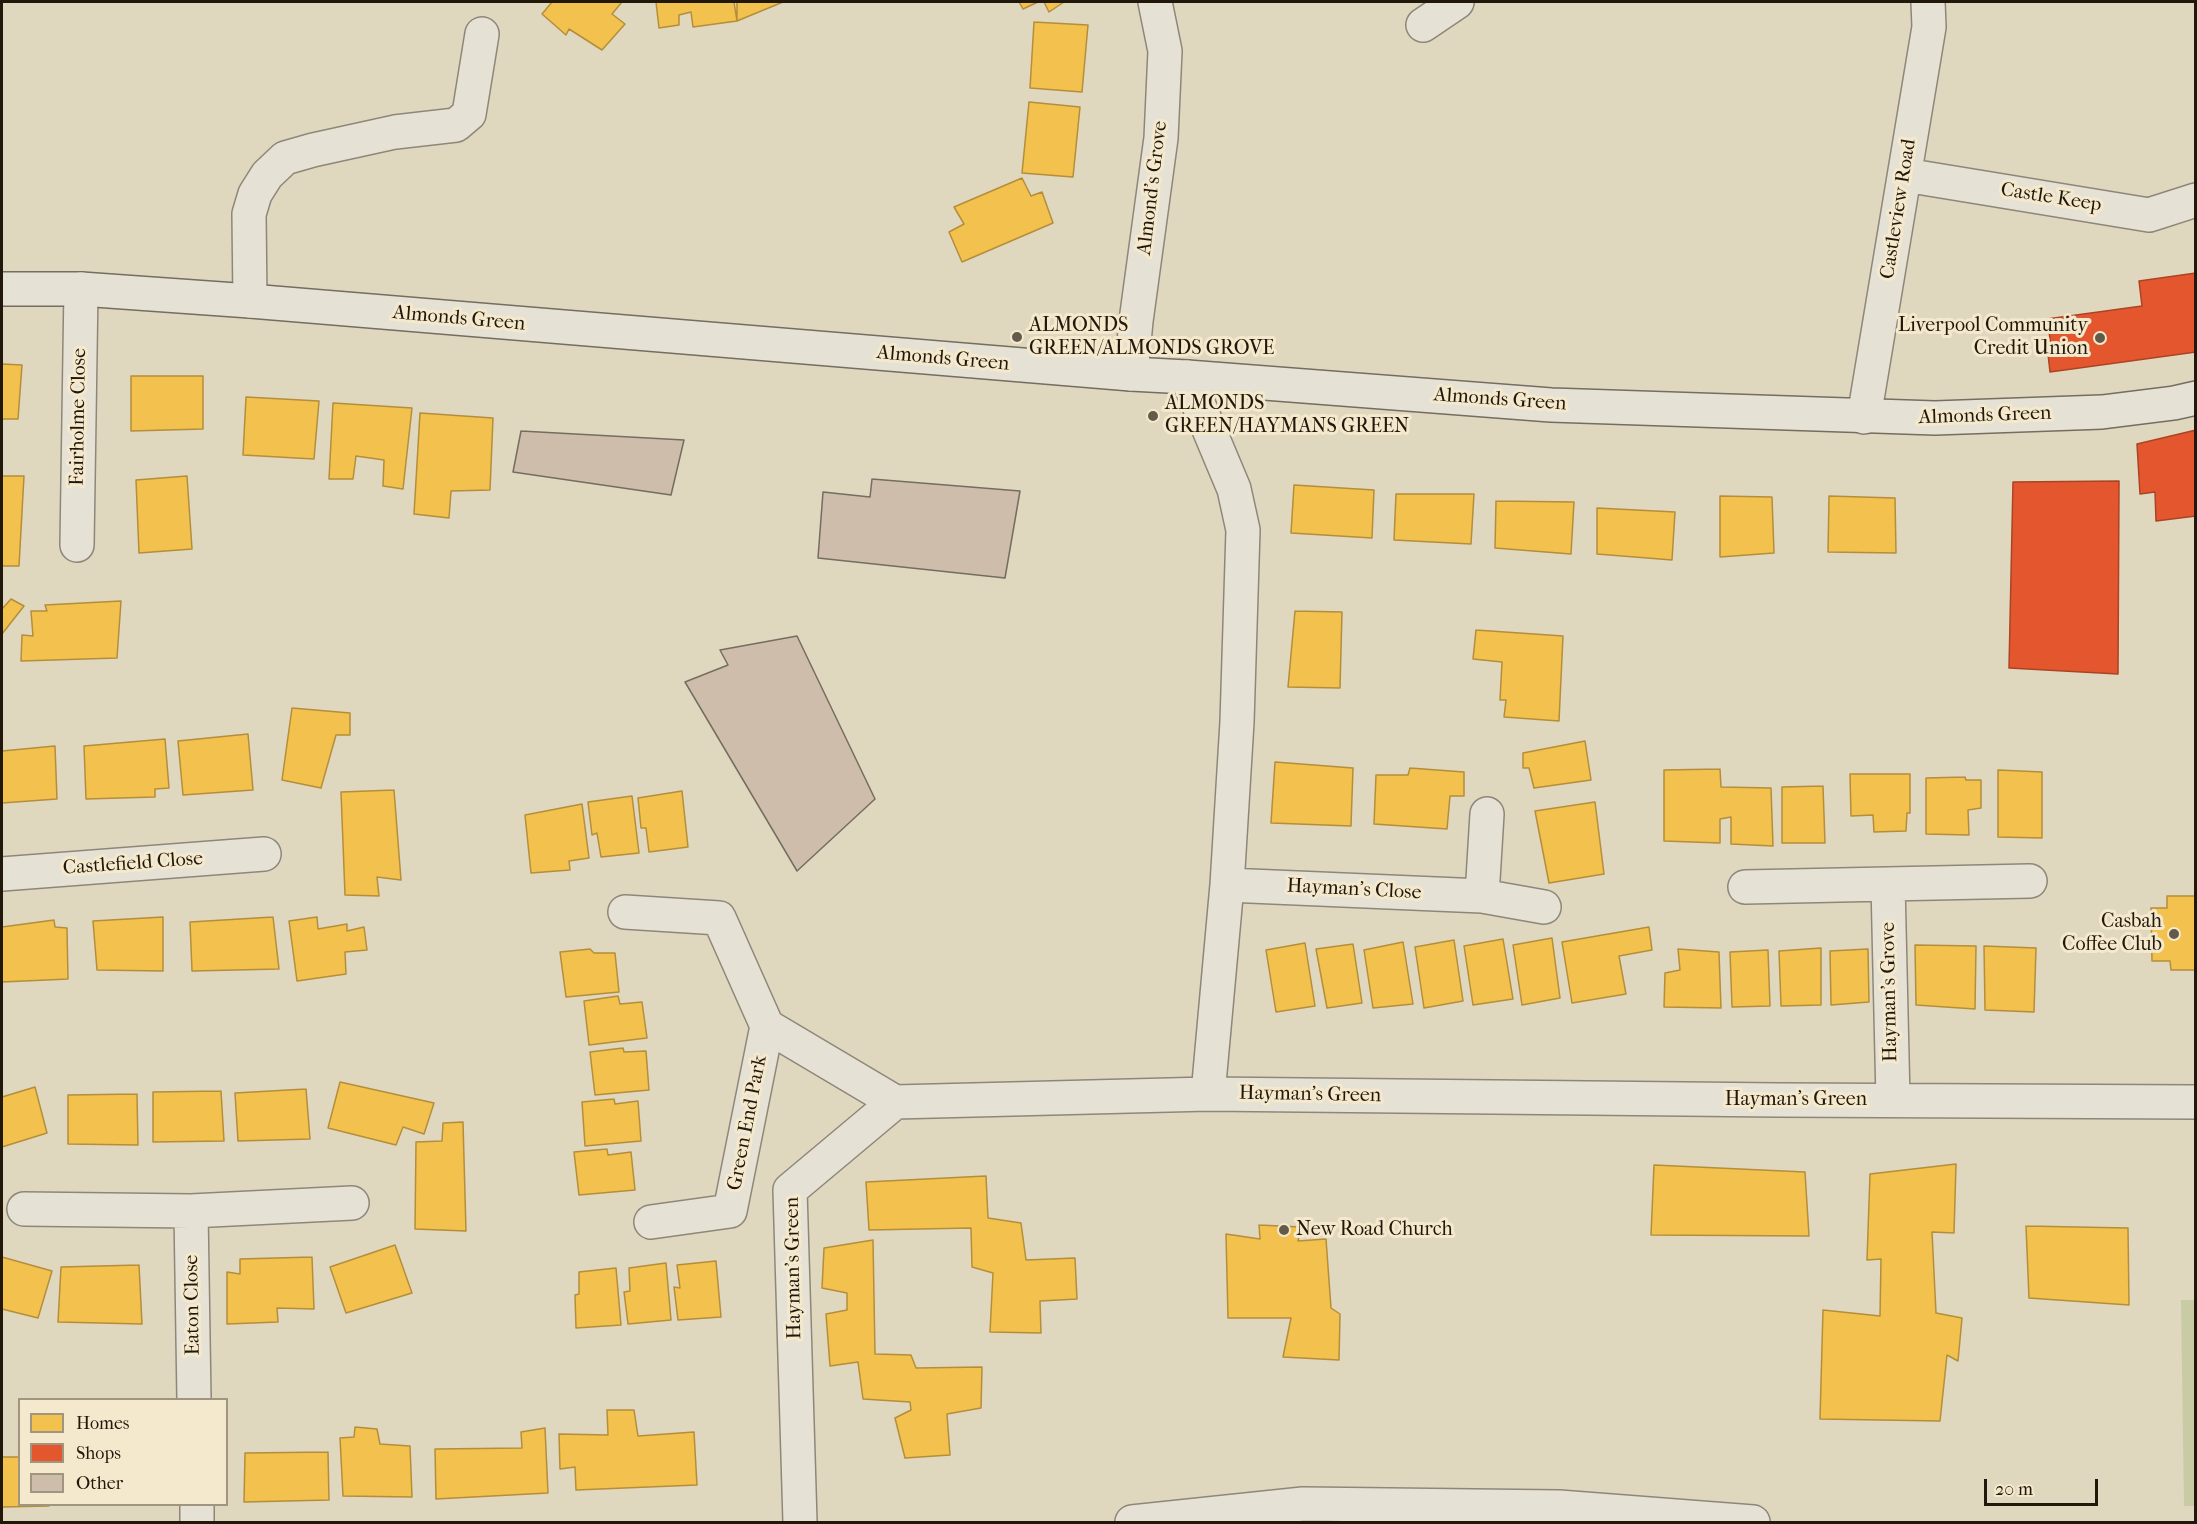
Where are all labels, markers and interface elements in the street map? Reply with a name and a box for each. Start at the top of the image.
street label: Almond's Grove [1133,119,1173,257]
street label: Castleview Road [1876,137,1922,281]
street label: Castle Keep [1999,178,2103,218]
street label: Almonds Green [392,301,526,337]
place label: ALMONDS GREEN/ALMONDS GROVE [1029,314,1274,361]
place label: Liverpool Community Credit Union [1898,314,2088,361]
marker: ALMONDS GREEN/ALMONDS GROVE [1010,330,1024,344]
marker: Liverpool Community Credit Union [2093,331,2107,345]
street label: Almonds Green [876,341,1010,377]
street label: Fairholme Close [66,348,92,486]
street label: Almonds Green [1433,383,1567,417]
place label: ALMONDS GREEN/HAYMANS GREEN [1165,392,1409,439]
street label: Almonds Green [1918,402,2052,430]
marker: ALMONDS GREEN/HAYMANS GREEN [1146,409,1160,423]
street label: Castlefield Close [62,847,204,881]
street label: Hayman's Close [1286,874,1422,906]
place label: Casbah Coffee Club [2062,910,2162,957]
street label: Hayman's Grove [1877,922,1903,1062]
marker: Casbah Coffee Club [2167,927,2181,941]
street label: Green End Park [723,1054,773,1192]
street label: Hayman's Green [1239,1082,1381,1108]
street label: Hayman's Green [1725,1088,1867,1112]
street label: Hayman's Green [781,1197,807,1339]
place label: New Road Church [1296,1218,1453,1242]
marker: New Road Church [1277,1223,1291,1237]
street label: Eaton Close [180,1254,206,1356]
legend [18,1398,228,1506]
text: Homes [76,1413,130,1434]
text: Shops [76,1443,121,1464]
scale bar [1987,1467,2101,1505]
text: Other [76,1473,123,1494]
text: 20 m [1995,1479,2033,1500]

